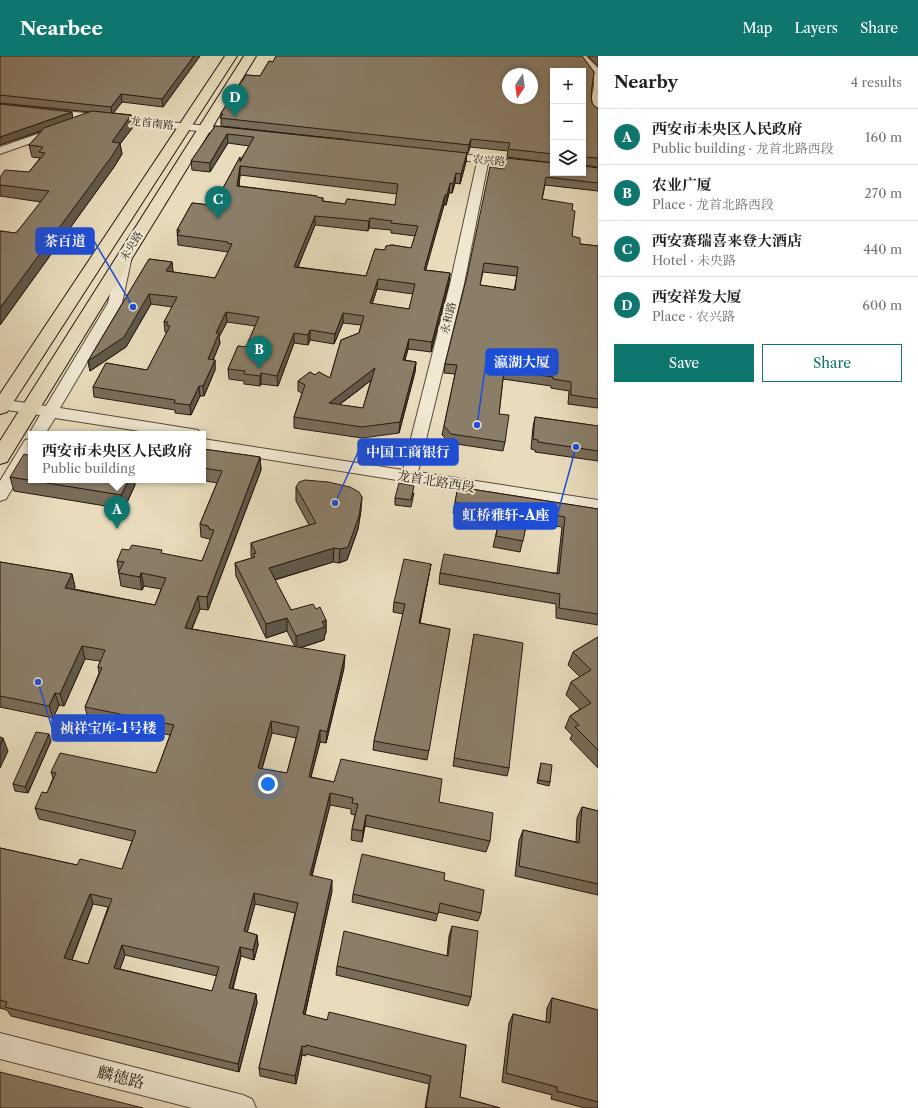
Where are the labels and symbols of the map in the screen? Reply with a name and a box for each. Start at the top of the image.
north arrow [502,68,538,104]
pin: D [222,84,248,117]
street label: 龙首南路 [129,114,175,132]
street label: 农兴路 [472,151,506,169]
pin: C [205,186,231,219]
callout: 茶百道 [36,228,94,254]
street label: 未央路 [116,228,146,264]
text: 茶百道 [44,232,86,250]
street label: 永和路 [437,300,459,336]
pin: B [246,336,272,369]
callout: 瀛湖大厦 [486,349,558,375]
text: 瀛湖大厦 [494,353,550,371]
callout: 中国工商银行 [358,439,458,465]
text: 中国工商银行 [366,443,450,461]
street label: 龙首北路西段 [396,467,476,495]
pin: A [104,496,130,529]
callout: 虹桥雅轩-A座 [454,503,557,529]
text: 虹桥雅轩-A座 [463,506,550,524]
callout: 祯祥宝库-1号楼 [52,715,164,741]
text: 祯祥宝库-1号楼 [60,719,156,737]
your location [258,774,278,794]
street label: 麟德路 [95,1061,147,1093]

